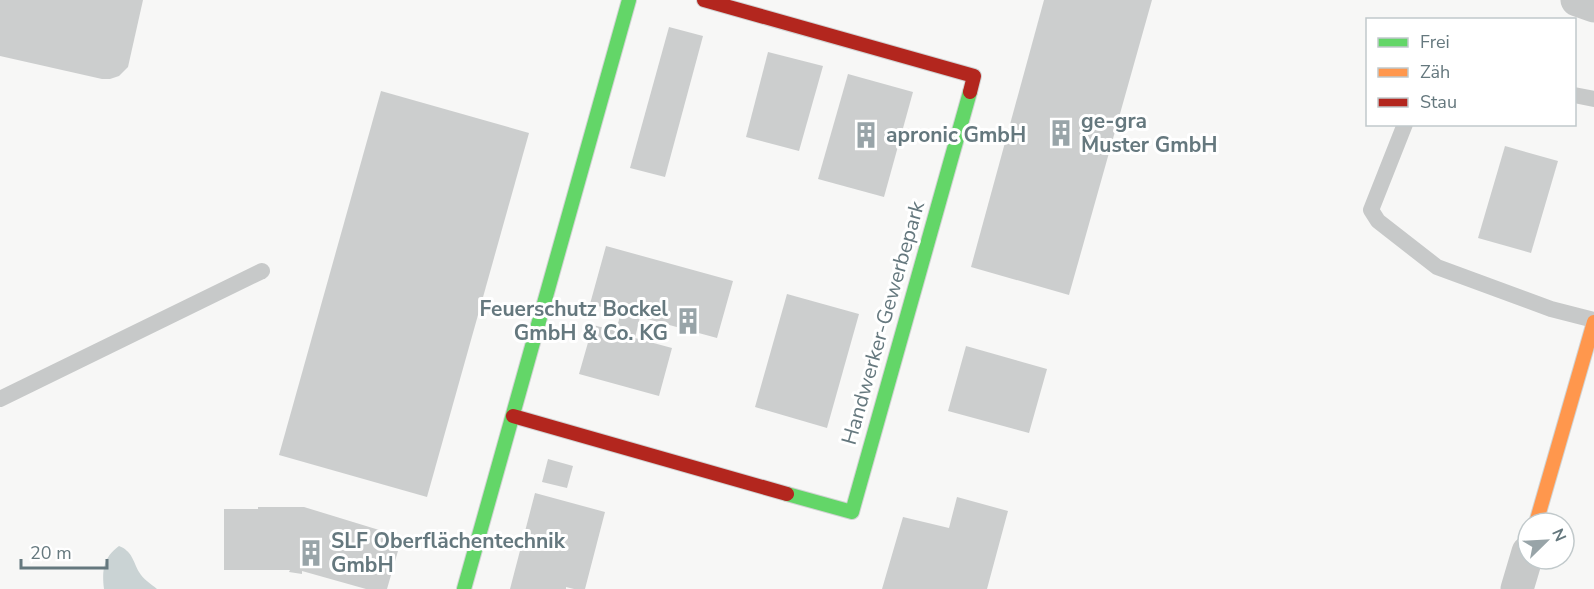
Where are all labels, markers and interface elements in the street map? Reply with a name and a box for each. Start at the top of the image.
legend [1366,18,1576,126]
text: Frei [1420,30,1450,54]
text: Zäh [1420,60,1450,84]
text: Stau [1420,90,1457,114]
place label: ge-gra Muster GmbH [1081,107,1217,159]
building icon: ge-gra Muster GmbH [1046,118,1076,148]
building icon: apronic GmbH [851,120,881,150]
place label: apronic GmbH [886,121,1026,149]
street label: Handwerker-Gewerbepark [835,197,931,448]
place label: Feuerschutz Bockel GmbH & Co. KG [480,295,668,347]
building icon: Feuerschutz Bockel GmbH & Co. KG [673,306,703,336]
north arrow [1516,511,1576,571]
text: N [1546,525,1571,545]
place label: SLF Oberflächentechnik GmbH [331,527,566,579]
scale bar [21,532,106,570]
building icon: SLF Oberflächentechnik GmbH [296,538,326,568]
text: 20 m [30,541,72,565]

